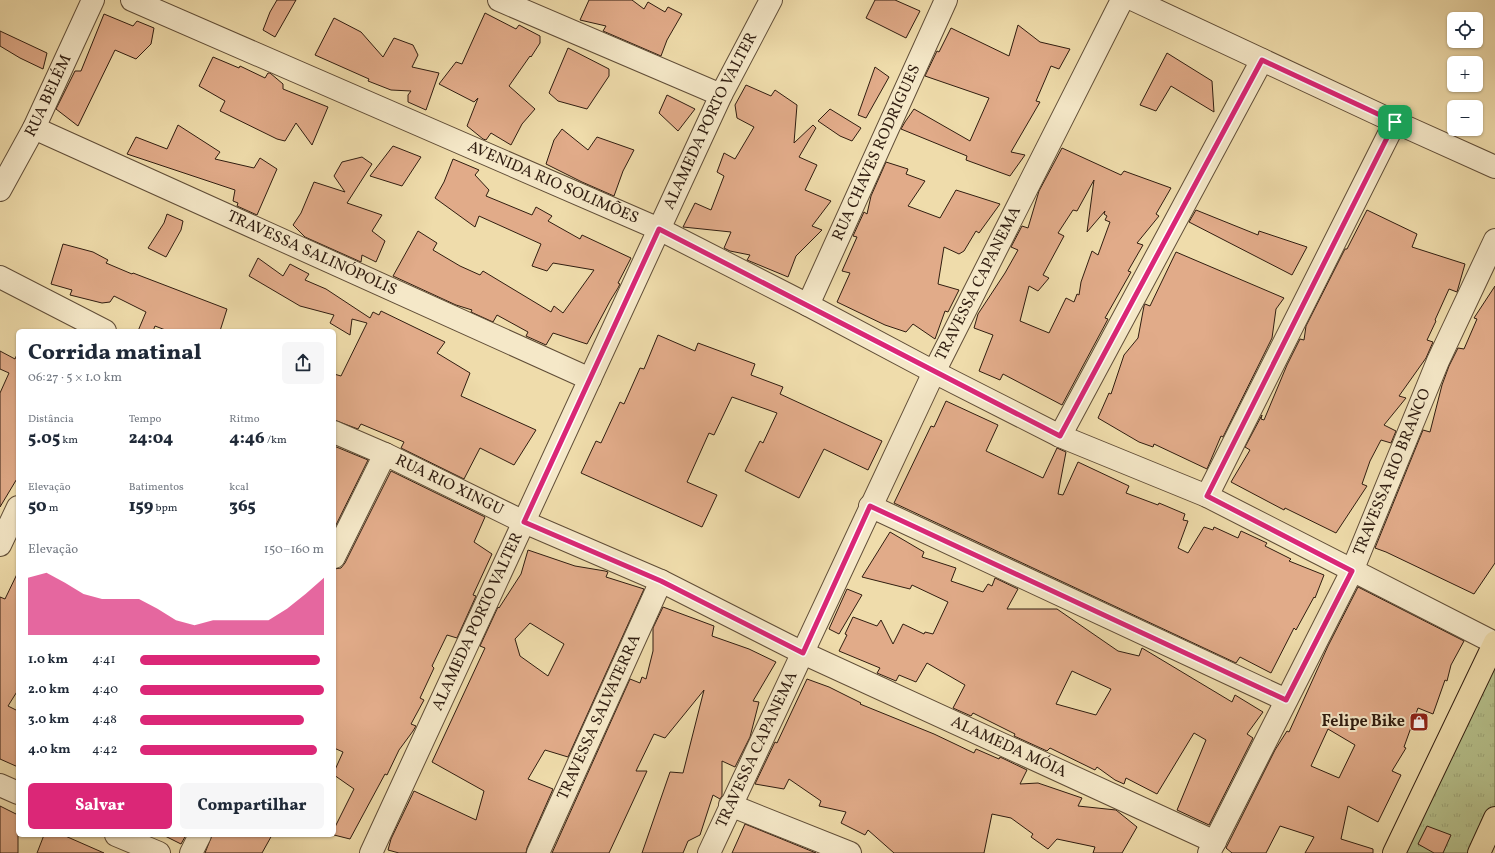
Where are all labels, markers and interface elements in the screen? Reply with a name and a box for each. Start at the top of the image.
map controls [1447,12,1483,136]
button: locate [1447,12,1483,48]
street label: ALAMEDA PORTO VALTER [659,29,763,213]
street label: RUA BELÉM [20,51,77,141]
button: + [1447,56,1483,92]
street label: RUA CHAVES RODRIGUES [827,61,926,245]
button: − [1447,100,1483,136]
pin [1378,105,1412,139]
icon: arrive [1384,111,1406,133]
street label: AVENIDA RIO SOLIMÕES [464,136,642,230]
street label: TRAVESSA CAPANEMA [930,203,1027,365]
street label: TRAVESSA SALINÓPOLIS [223,206,401,301]
text: Corrida matinal [28,338,202,369]
button: share [282,342,324,384]
text: 06:27 · 5 × 1.0 km [28,369,122,387]
street label: TRAVESSA RIO BRANCO [1348,385,1437,559]
text: Distância [28,412,74,427]
text: Tempo [129,412,161,427]
text: Ritmo [229,412,260,427]
text: 5.05 [28,427,60,450]
text: 24:04 [129,427,173,450]
text: 4:46 [229,427,265,450]
text: km [60,433,78,448]
text: /km [265,433,287,448]
street label: RUA RIO XINGU [391,450,507,521]
text: Elevação [28,480,71,495]
text: Batimentos [129,480,184,495]
text: kcal [229,480,249,495]
text: 50 [28,495,47,518]
text: 159 [129,495,153,518]
text: 365 [229,495,256,518]
text: m [47,501,59,516]
text: bpm [153,501,178,516]
street label: ALAMEDA PORTO VALTER [427,529,529,714]
text: Elevação [28,541,78,559]
text: 150–160 m [264,541,324,559]
street label: TRAVESSA SALVATERRA [552,631,646,804]
text: 1.0 km [28,651,68,669]
text: 4:41 [92,651,116,669]
street label: TRAVESSA CAPANEMA [711,668,803,832]
text: 2.0 km [28,681,70,699]
text: 4:40 [92,681,118,699]
text: 3.0 km [28,711,69,729]
text: 4:48 [92,711,117,729]
street label: ALAMEDA MÓIA [947,711,1070,784]
place label: Felipe Bike [1322,711,1405,733]
shop icon: Felipe Bike [1408,711,1430,733]
text: 4.0 km [28,741,71,759]
text: 4:42 [92,741,118,759]
button: Salvar [28,783,172,829]
button: Compartilhar [180,783,324,829]

